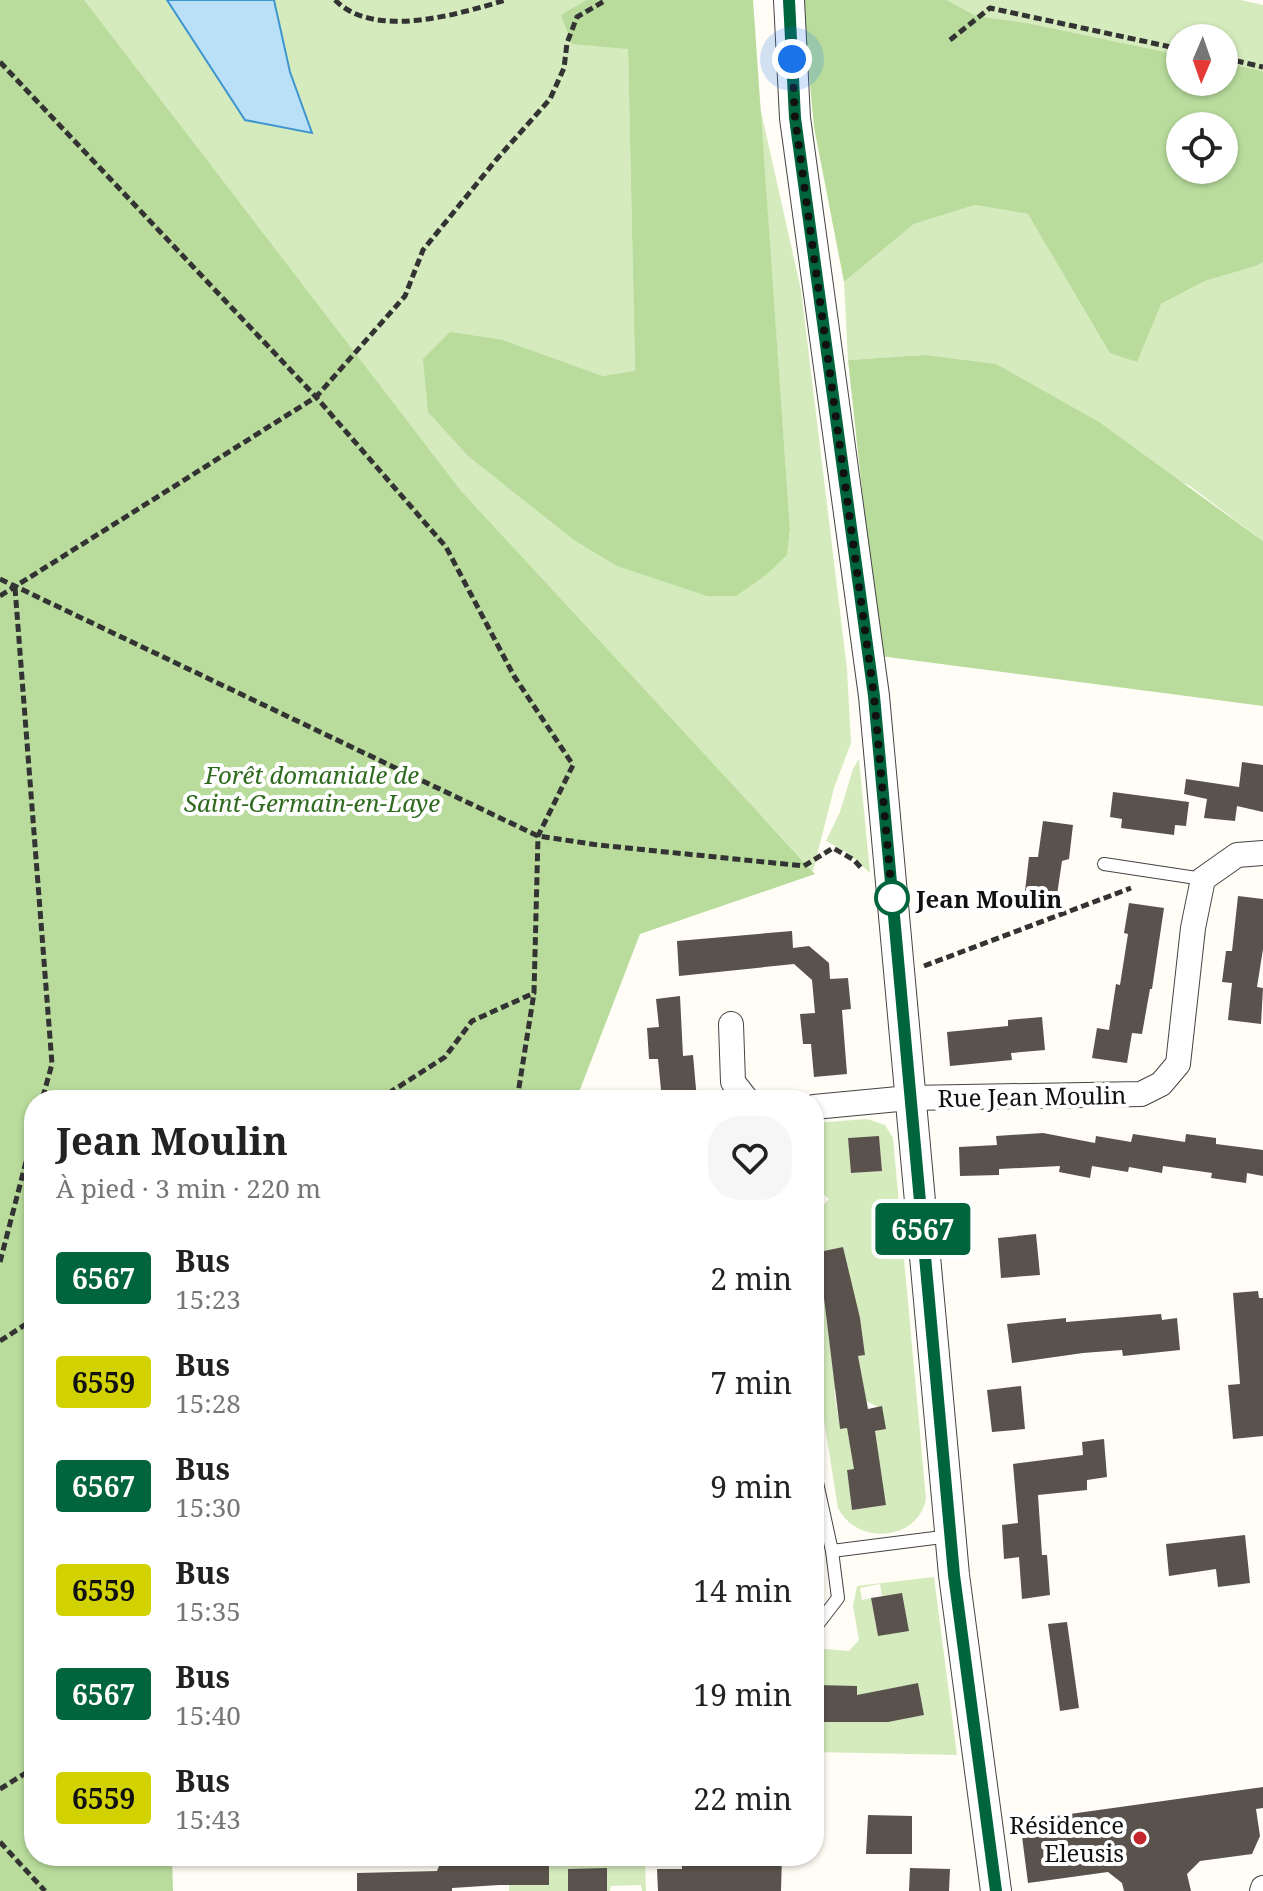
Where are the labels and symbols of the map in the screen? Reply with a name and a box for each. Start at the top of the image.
north arrow [1166,24,1238,96]
your location [772,39,812,79]
park label: Forêt domaniale de Saint-Germain-en-Laye [184,758,440,819]
marker: Jean Moulin [875,881,909,915]
place label: Jean Moulin [915,882,1062,915]
street label: Rue Jean Moulin [937,1078,1127,1114]
line badge: 6567 [867,1203,979,1255]
place label: Résidence Eleusis [1009,1808,1124,1869]
marker: Résidence Eleusis [1131,1829,1149,1847]

